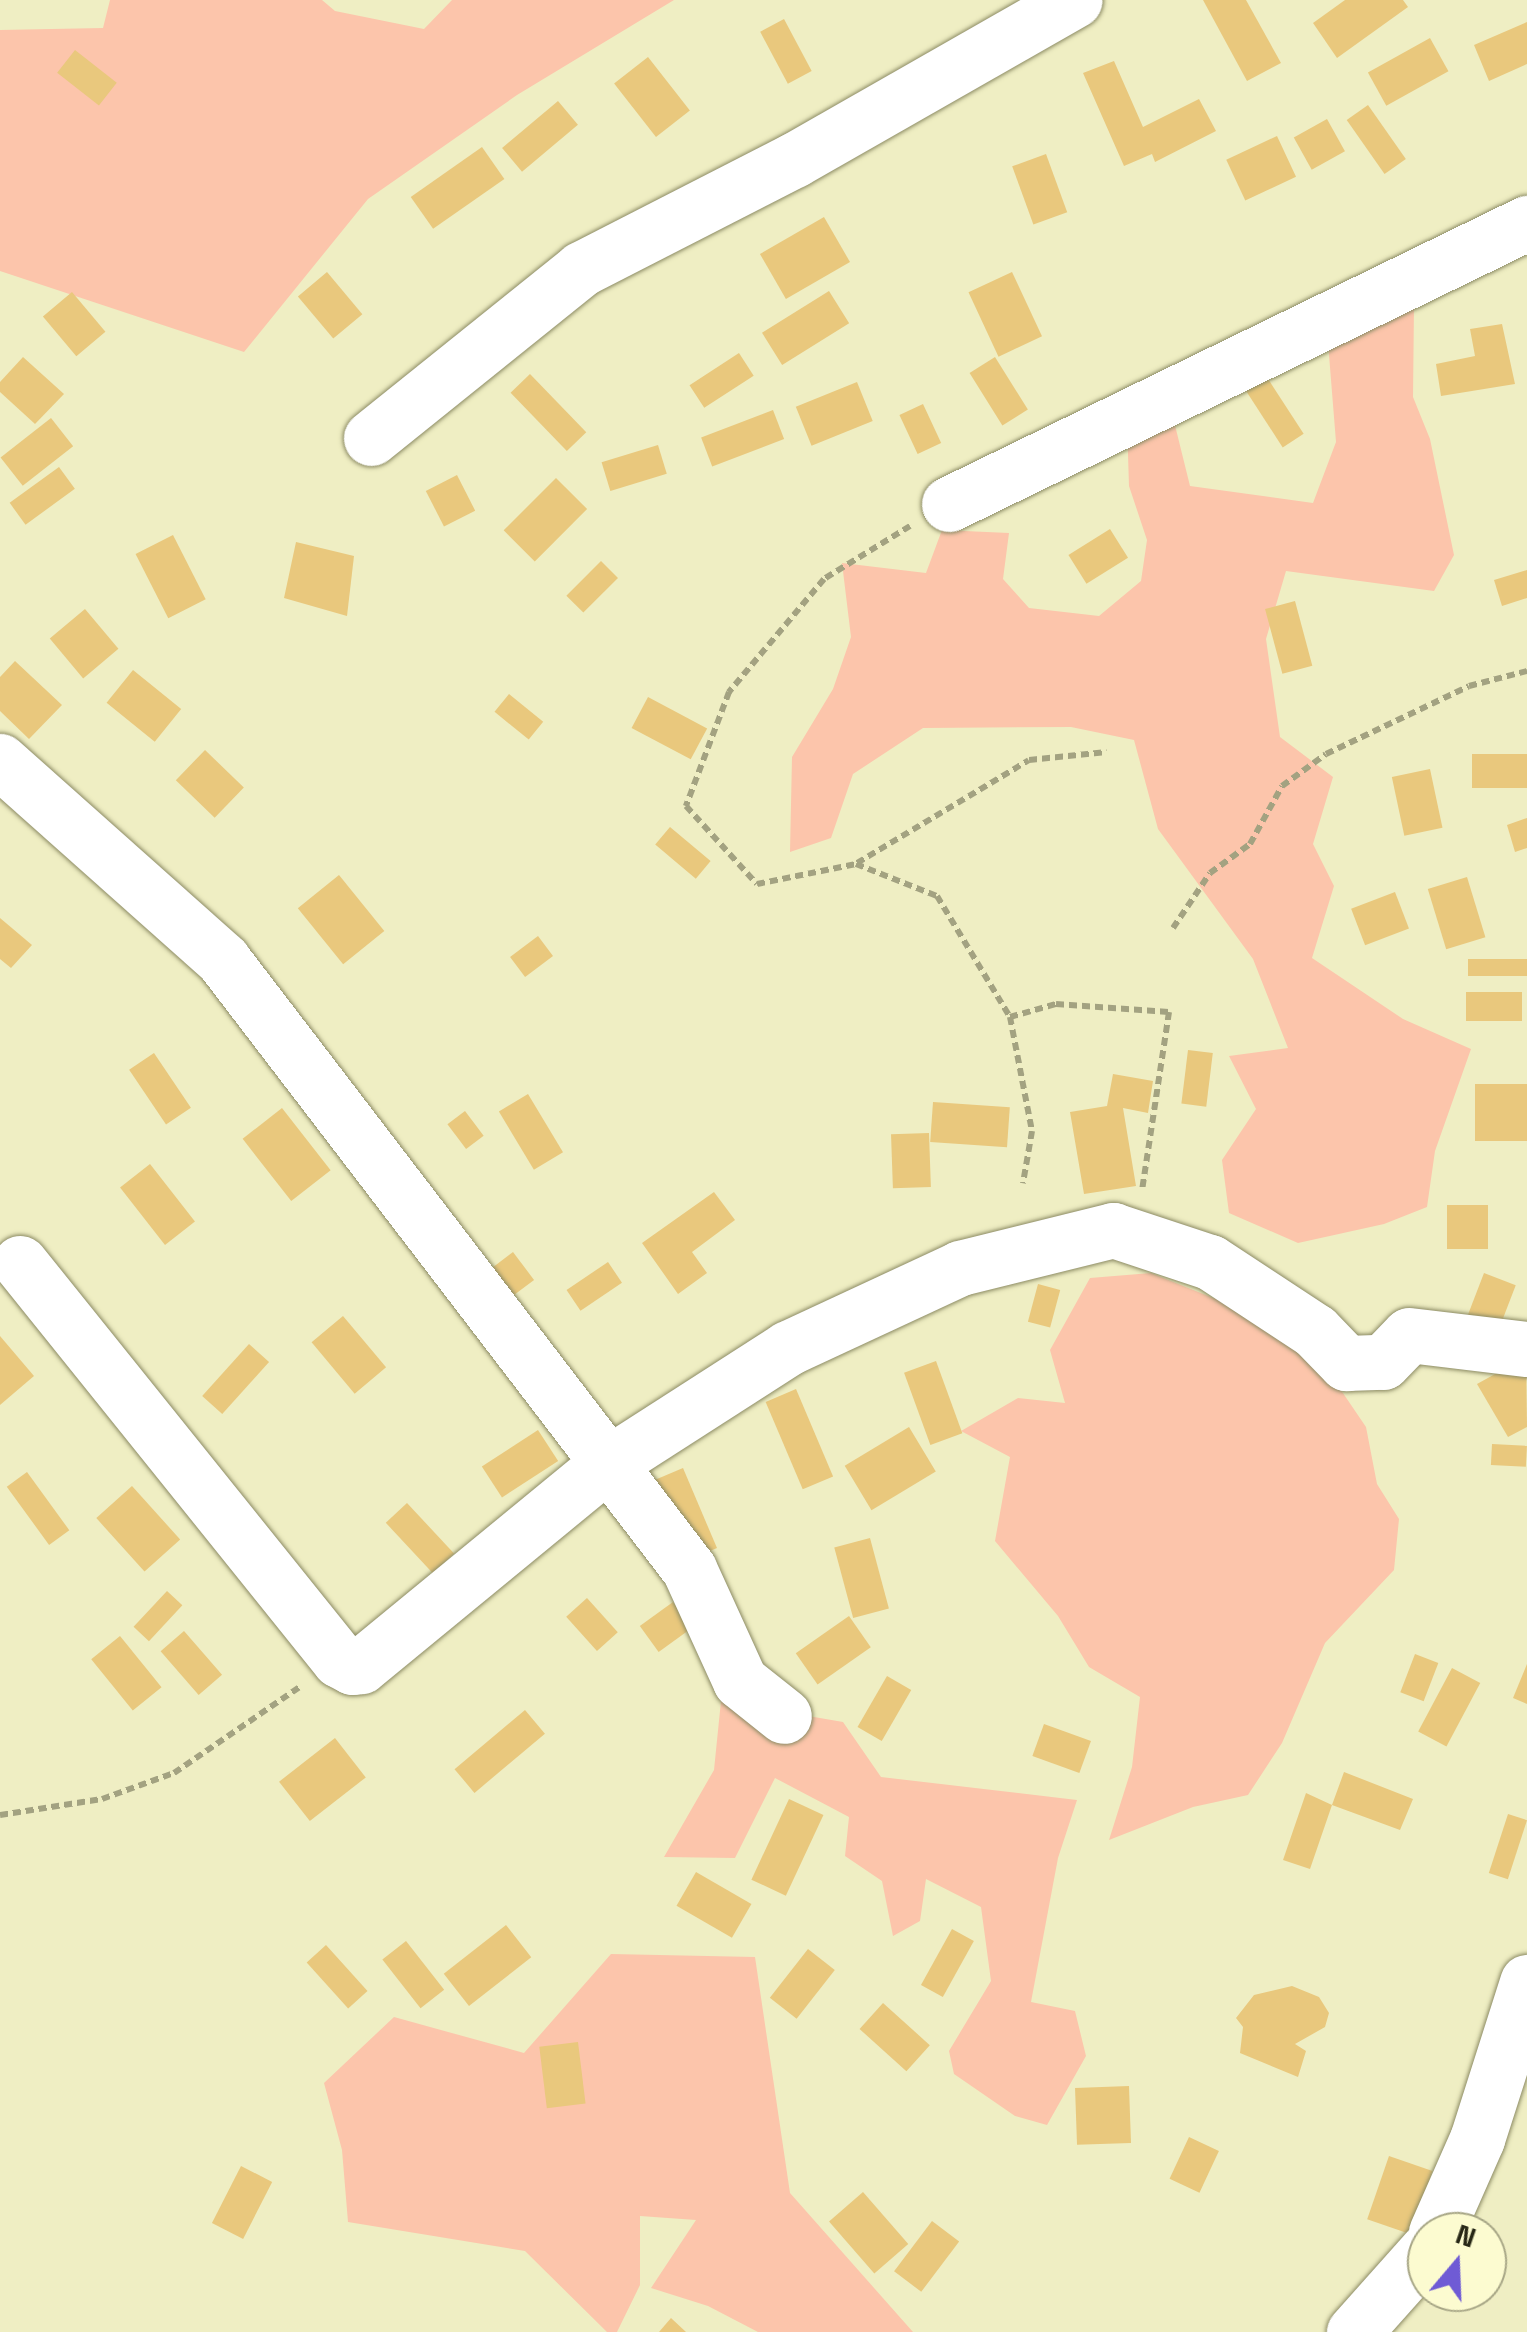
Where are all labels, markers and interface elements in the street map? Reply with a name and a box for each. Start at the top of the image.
north arrow [1407,2212,1507,2312]
text: N [1451,2215,1481,2256]

